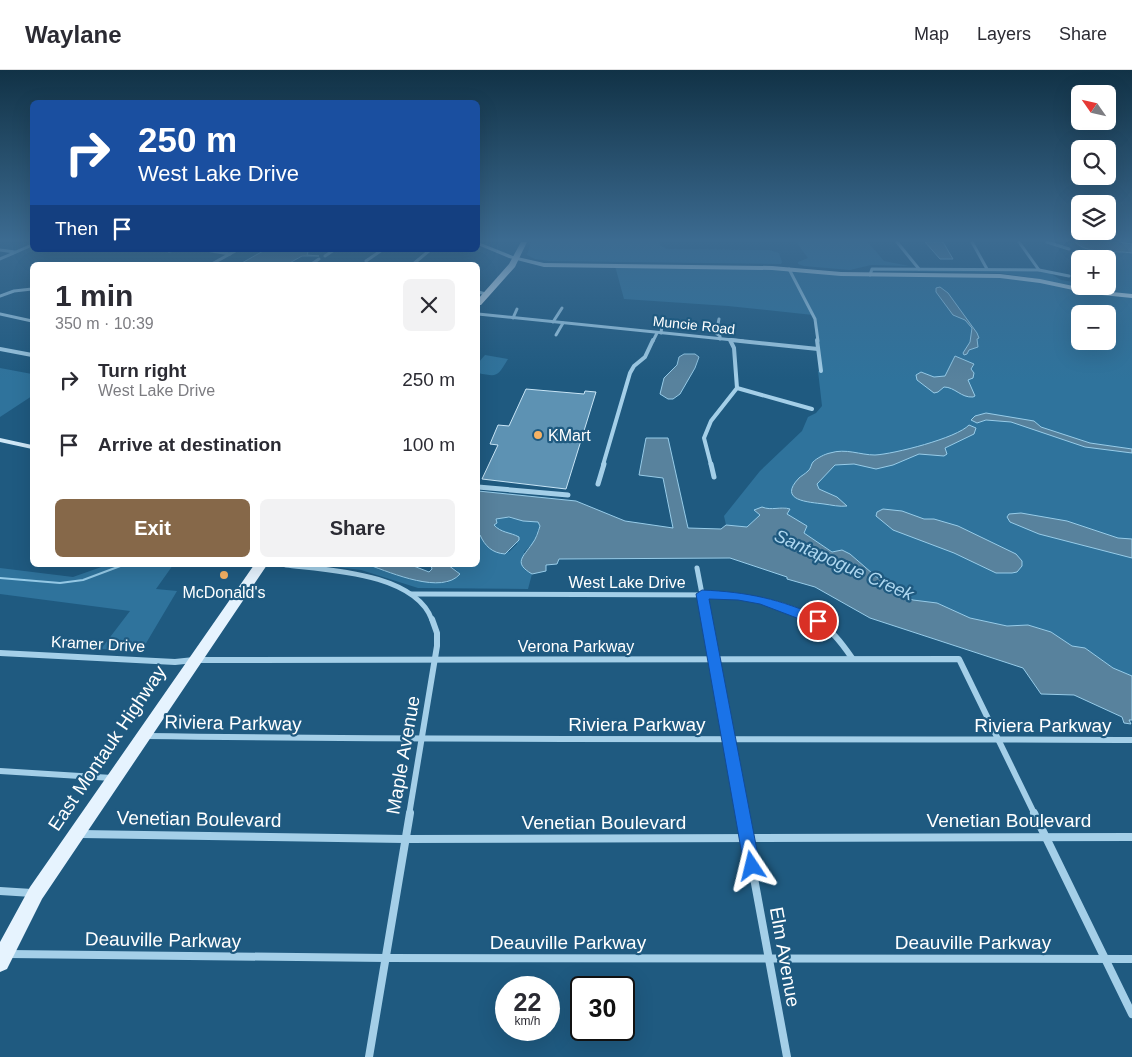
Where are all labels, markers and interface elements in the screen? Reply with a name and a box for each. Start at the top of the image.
text: Waylane [25,21,121,48]
text: Map [914,24,949,44]
text: Layers [977,24,1031,44]
text: Share [1059,24,1107,44]
north arrow [1071,85,1116,130]
map controls [1071,85,1116,350]
icon: right [55,120,120,185]
text: 250 m [138,120,237,159]
button: search [1071,140,1116,185]
text: West Lake Drive [138,161,299,186]
button: layers [1071,195,1116,240]
icon: arrive [108,215,136,243]
text: Then [55,218,98,239]
button: + [1071,250,1116,295]
text: 1 min [55,279,133,312]
button: close [403,279,455,331]
button: − [1071,305,1116,350]
street label: Muncie Road [652,313,736,337]
text: 350 m · 10:39 [55,315,154,332]
text: Turn right [98,360,186,381]
icon: right [55,366,83,394]
text: 250 m [402,369,455,390]
text: West Lake Drive [98,382,215,399]
place label: KMart [548,427,591,444]
marker: KMart [532,429,544,441]
icon: arrive [55,431,83,459]
text: Arrive at destination [98,434,282,455]
text: 100 m [402,434,455,455]
button: Exit [55,499,250,557]
button: Share [260,499,455,557]
water label: Santapogue Creek [771,525,918,605]
marker: McDonald's [218,569,230,581]
street label: West Lake Drive [568,574,686,591]
place label: McDonald's [182,584,266,601]
pin [797,600,839,642]
icon: arrive [804,607,832,635]
street label: Kramer Drive [51,633,146,655]
street label: Verona Parkway [518,638,634,655]
street label: East Montauk Highway [44,661,170,834]
street label: Maple Avenue [382,694,424,816]
street label: Riviera Parkway [164,711,302,735]
street label: Riviera Parkway [568,714,706,735]
street label: Riviera Parkway [974,715,1112,736]
street label: Venetian Boulevard [116,807,282,831]
street label: Venetian Boulevard [927,810,1091,831]
street label: Venetian Boulevard [522,812,686,833]
position arrow [725,839,777,891]
street label: Elm Avenue [766,905,804,1009]
street label: Deauville Parkway [85,928,242,952]
street label: Deauville Parkway [490,932,647,953]
street label: Deauville Parkway [895,932,1052,953]
speed limit sign: 30 [570,976,635,1041]
text: 22 [514,988,541,1016]
text: km/h [514,1014,541,1028]

